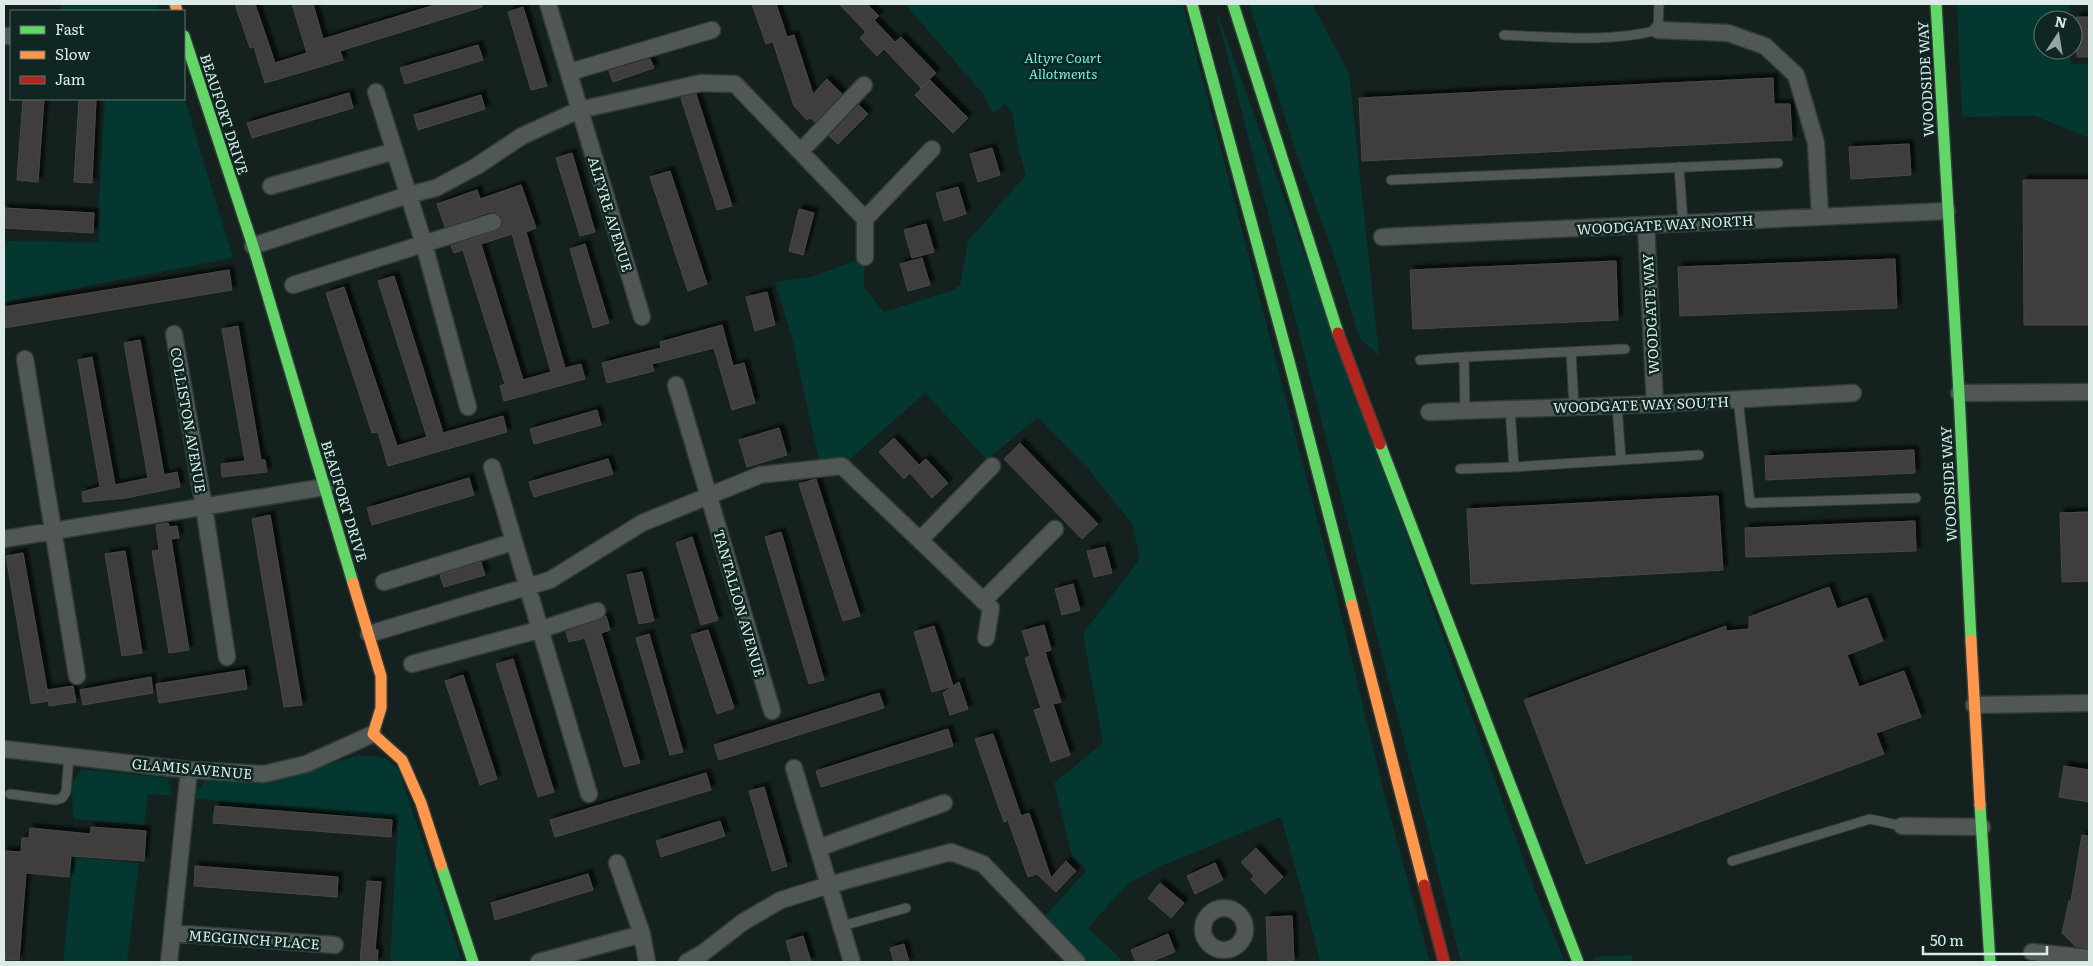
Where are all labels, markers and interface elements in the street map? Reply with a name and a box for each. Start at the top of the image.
legend [10,10,185,100]
north arrow [2033,10,2083,60]
text: N [2053,10,2069,32]
text: Fast [55,17,84,40]
street label: WOODSIDE WAY [1912,21,1938,137]
text: Slow [55,42,90,65]
park label: Altyre Court Allotments [1024,47,1102,83]
street label: BEAUFORT DRIVE [196,51,254,177]
text: Jam [55,67,86,90]
street label: ALTYRE AVENUE [584,154,638,274]
street label: WOODGATE WAY NORTH [1576,209,1754,239]
street label: WOODGATE WAY [1637,253,1663,375]
street label: COLLISTON AVENUE [166,346,212,494]
street label: WOODGATE WAY SOUTH [1553,391,1729,417]
street label: WOODSIDE WAY [1935,426,1961,542]
street label: BEAUFORT DRIVE [317,438,373,564]
street label: TANTALLON AVENUE [709,527,771,679]
street label: GLAMIS AVENUE [131,753,253,783]
street label: MEGGINCH PLACE [188,924,320,954]
scale bar [1923,924,2047,956]
text: 50 m [1930,928,1964,951]

